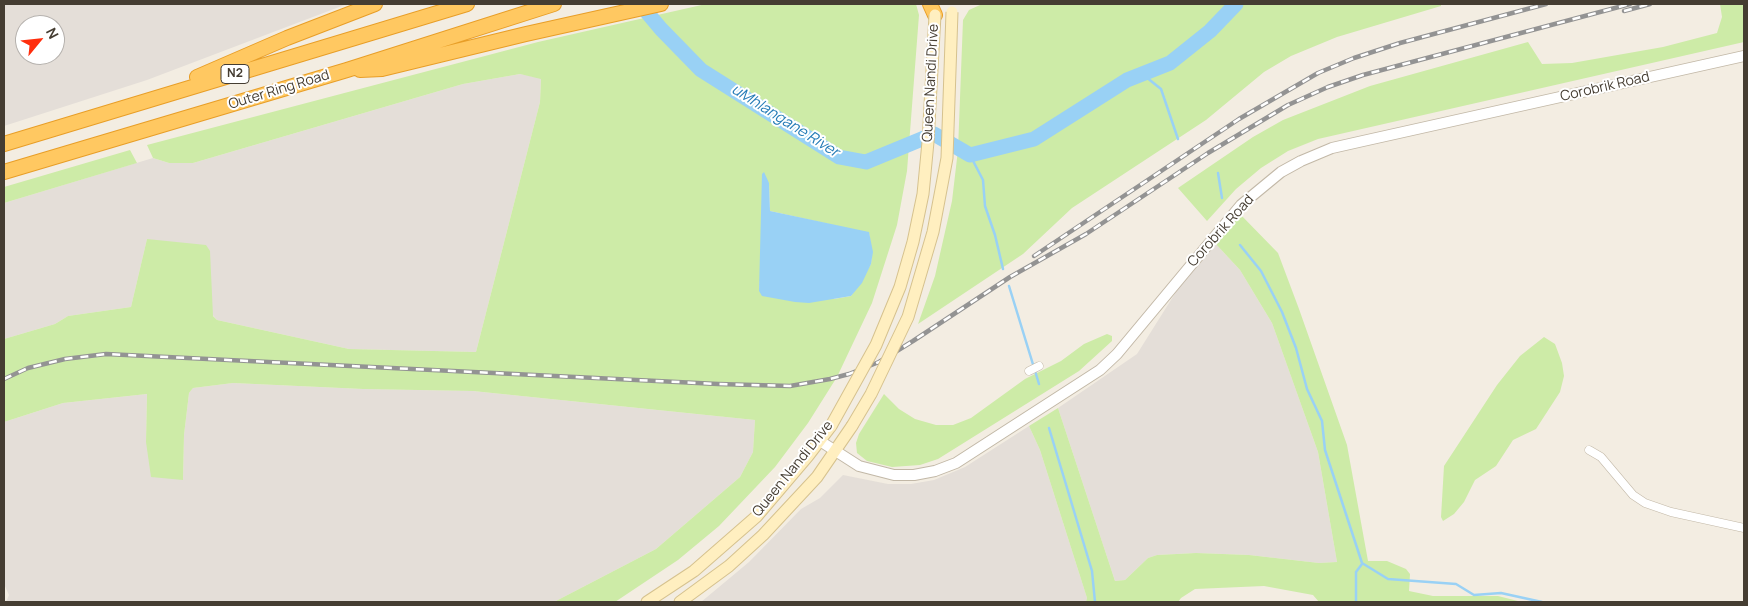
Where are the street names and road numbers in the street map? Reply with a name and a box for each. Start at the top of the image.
street label: Queen Nandi Drive [920,23,942,143]
road number: N2 [221,64,249,84]
street label: Outer Ring Road [227,67,331,113]
street label: Corobrik Road [1559,69,1651,105]
street label: Corobrik Road [1184,192,1258,270]
street label: Queen Nandi Drive [749,418,837,520]

